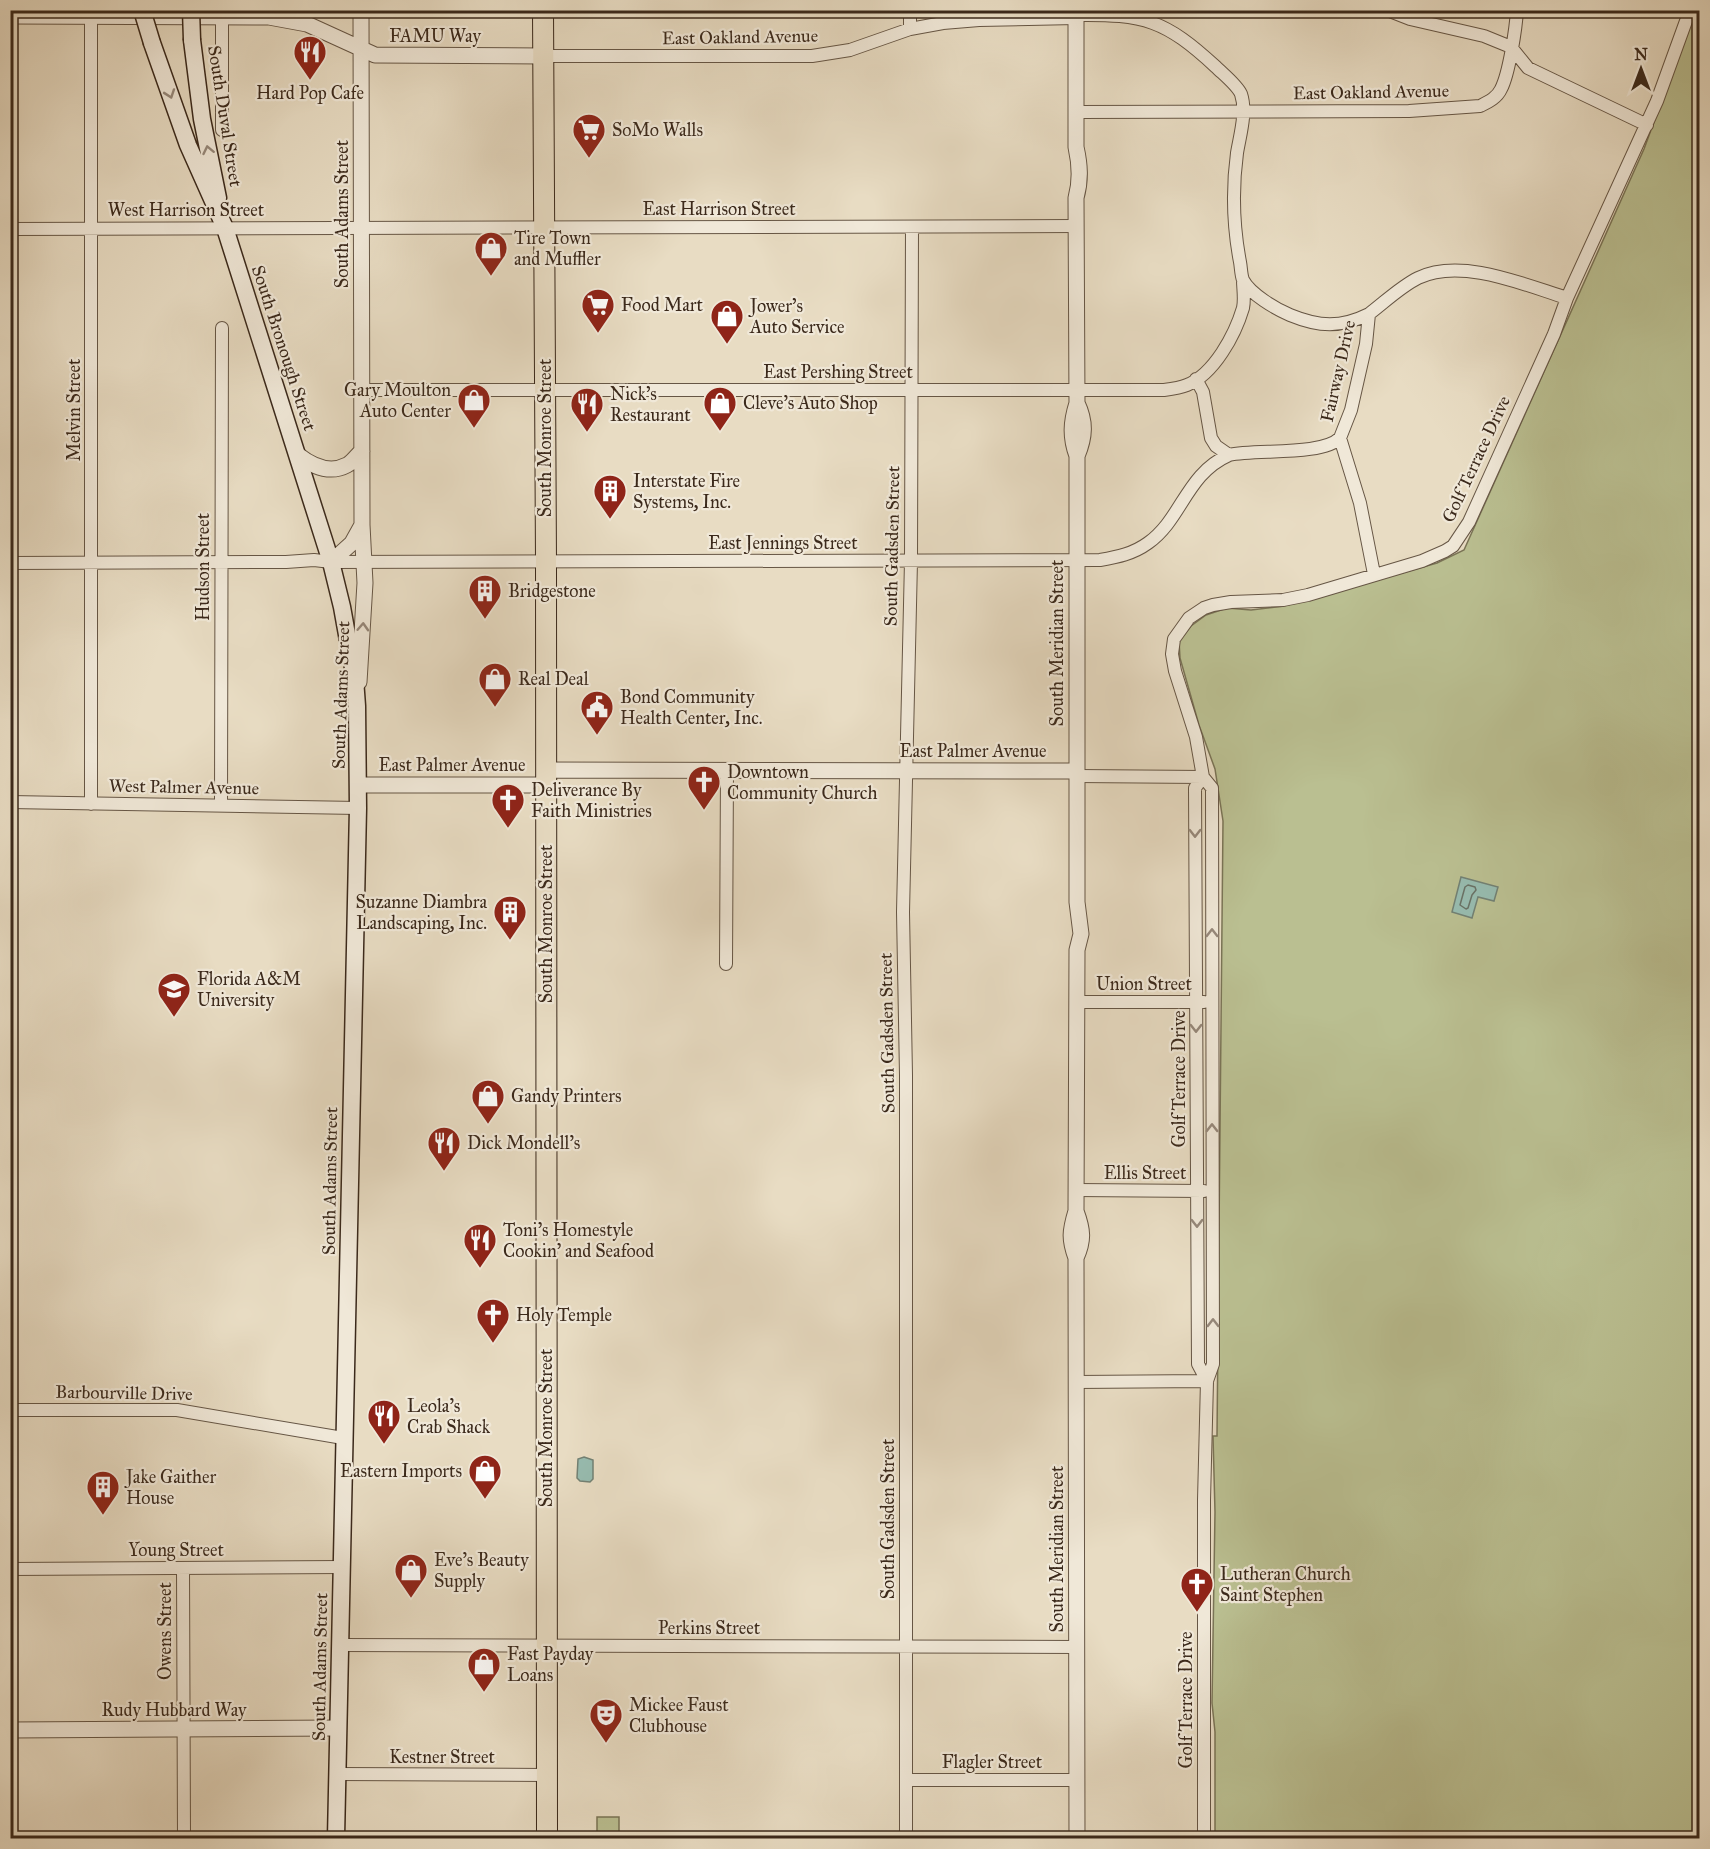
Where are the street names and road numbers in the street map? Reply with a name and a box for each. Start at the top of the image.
street label: FAMU Way [389,25,481,47]
street label: East Oakland Avenue [662,25,818,49]
street label: South Duval Street [203,44,247,189]
street label: East Oakland Avenue [1293,80,1449,104]
street label: South Adams Street [331,139,353,288]
street label: East Harrison Street [642,198,796,220]
street label: West Harrison Street [108,199,265,221]
street label: South Bronough Street [246,263,321,434]
street label: Fairway Drive [1316,318,1360,424]
street label: Melvin Street [63,358,85,461]
street label: South Monroe Street [534,358,556,517]
street label: East Pershing Street [763,361,913,384]
street label: Golf Terrace Drive [1437,392,1515,526]
street label: South Gadsden Street [880,465,904,627]
street label: Hudson Street [192,512,214,621]
street label: East Jennings Street [708,532,858,555]
street label: South Meridian Street [1046,559,1068,726]
street label: South Adams Street [327,620,355,770]
street label: East Palmer Avenue [900,740,1047,762]
street label: East Palmer Avenue [379,754,526,776]
street label: West Palmer Avenue [109,775,259,799]
street label: South Monroe Street [535,844,557,1003]
street label: South Gadsden Street [875,952,899,1114]
street label: Union Street [1096,973,1193,995]
street label: Golf Terrace Drive [1168,1010,1190,1148]
street label: South Adams Street [318,1106,342,1255]
street label: Ellis Street [1104,1162,1187,1184]
street label: South Monroe Street [535,1348,557,1507]
street label: Barbourville Drive [55,1381,193,1405]
street label: South Gadsden Street [877,1438,899,1599]
street label: South Meridian Street [1046,1465,1068,1632]
street label: Young Street [128,1539,224,1562]
street label: Owens Street [154,1582,176,1680]
street label: South Adams Street [308,1592,332,1741]
street label: Perkins Street [658,1617,761,1639]
street label: Golf Terrace Drive [1175,1631,1197,1769]
street label: Rudy Hubbard Way [102,1699,247,1721]
street label: Kestner Street [389,1746,495,1768]
street label: Flagler Street [942,1751,1043,1774]

